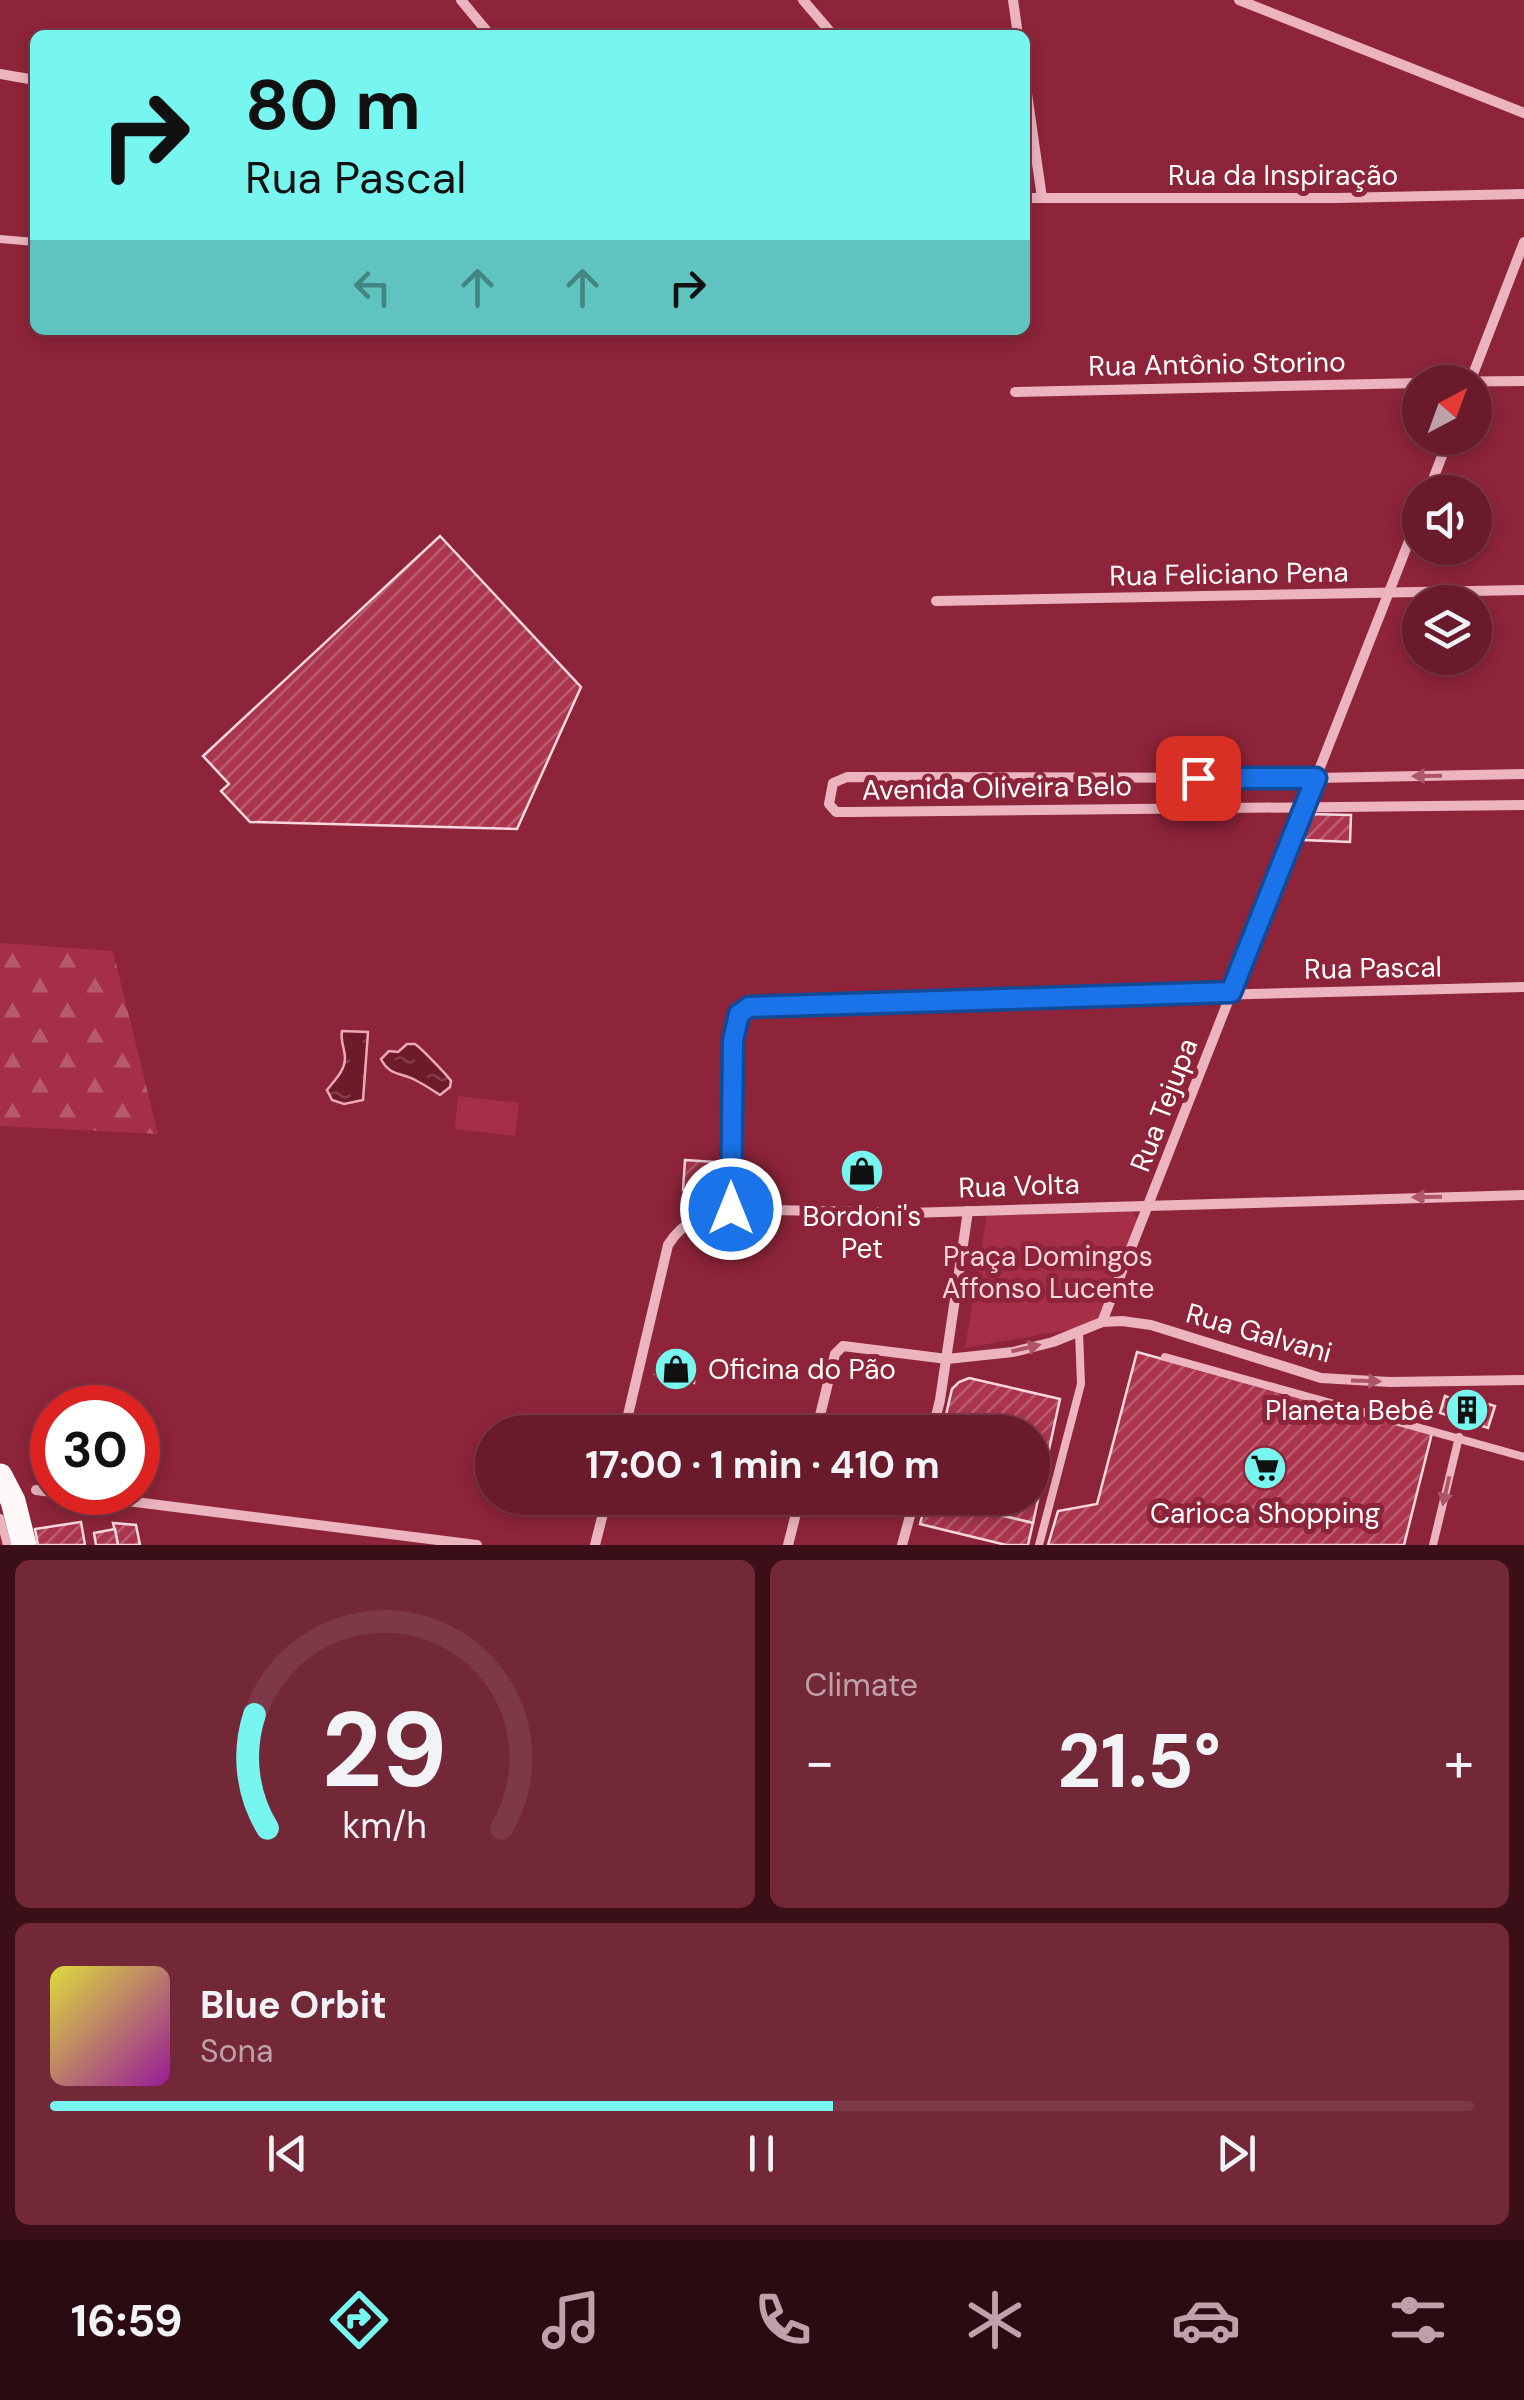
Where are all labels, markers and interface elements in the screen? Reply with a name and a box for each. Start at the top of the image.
text: 80 m [245,60,421,151]
icon: right [80,70,210,200]
text: Rua Pascal [245,148,466,207]
street label: Rua da Inspiração [1168,157,1398,194]
icon: left [345,260,400,315]
icon: ahead [450,260,505,315]
icon: ahead [555,260,610,315]
icon: right [660,260,715,315]
street label: Rua Antônio Storino [1088,343,1346,385]
north arrow [1402,365,1492,455]
map controls [1402,365,1492,675]
button: sound [1402,475,1492,565]
street label: Rua Feliciano Pena [1109,553,1349,595]
button: layers [1402,585,1492,675]
pin [1156,736,1241,821]
icon: arrive [1171,751,1226,806]
street label: Avenida Oliveira Belo [862,767,1132,809]
one-way arrow [1410,768,1442,784]
street label: Rua Pascal [1304,948,1442,988]
street label: Rua Tejupa [1122,1033,1206,1177]
shop icon: Bordoni's Pet [839,1148,885,1194]
position arrow [679,1157,783,1261]
street label: Rua Volta [958,1165,1080,1207]
one-way arrow [1410,1190,1442,1206]
place label: Bordoni's Pet [803,1198,921,1267]
park label: Praça Domingos Affonso Lucente [942,1238,1154,1307]
street label: Rua Galvani [1182,1295,1336,1371]
one-way arrow [1011,1340,1042,1355]
shop icon: Oficina do Pão [653,1346,699,1392]
place label: Oficina do Pão [708,1351,896,1388]
one-way arrow [1351,1374,1383,1390]
speed limit sign: 30 [30,1385,160,1515]
building icon: Planeta Bebê [1444,1387,1490,1433]
place label: Planeta Bebê [1265,1392,1434,1429]
text: 17:00 · 1 min · 410 m [585,1440,940,1490]
supermarket icon: Carioca Shopping [1242,1445,1288,1491]
one-way arrow [1438,1476,1453,1507]
place label: Carioca Shopping [1150,1495,1380,1532]
text: Climate [805,1664,918,1706]
text: 29 [322,1683,448,1818]
text: 21.5° [1058,1713,1221,1810]
text: − [805,1726,835,1798]
text: + [1444,1726,1474,1798]
text: km/h [343,1803,427,1849]
text: Blue Orbit [200,1980,387,2030]
text: Sona [200,2030,273,2072]
icon: previous [260,2126,315,2181]
icon: pause [734,2126,789,2181]
icon: next [1209,2126,1264,2181]
icon: directions [324,2285,394,2355]
icon: music [536,2285,606,2355]
icon: phone [748,2285,818,2355]
icon: climate [960,2285,1030,2355]
icon: car [1171,2285,1241,2355]
icon: filters [1383,2285,1453,2355]
text: 16:59 [71,2291,183,2350]

